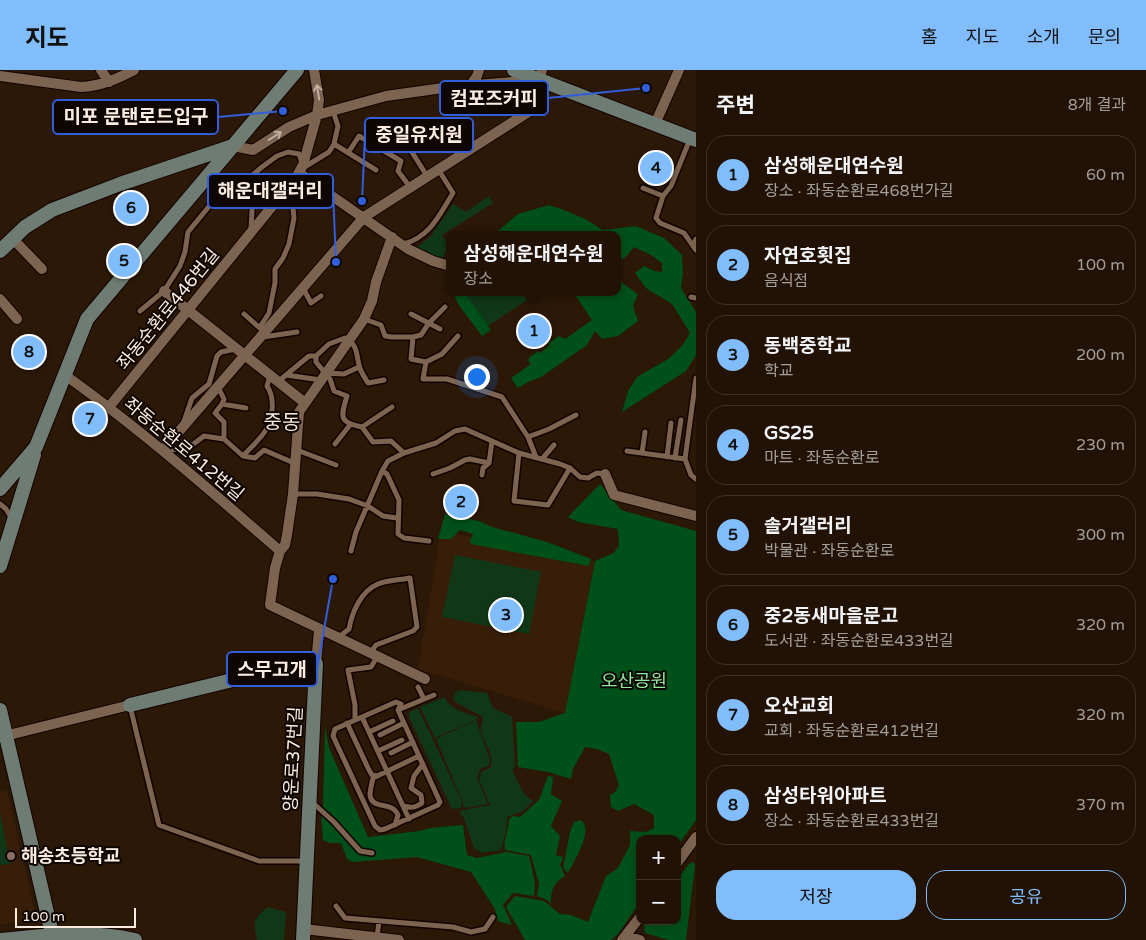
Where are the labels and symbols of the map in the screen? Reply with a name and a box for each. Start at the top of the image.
callout: 컴포즈커피 [440,81,548,115]
one-way arrow [312,85,322,101]
text: 컴포즈커피 [450,88,538,110]
callout: 미포 문탠로드입구 [53,100,218,134]
text: 미포 문탠로드입구 [64,106,208,128]
callout: 중일유치원 [365,118,473,152]
text: 중일유치원 [375,124,463,146]
one-way arrow [268,130,282,140]
pin: 4 [640,149,672,187]
callout: 해운대갤러리 [208,174,333,208]
text: 해운대갤러리 [218,180,322,202]
pin: 6 [115,189,147,227]
pin: 5 [108,242,140,280]
street label: 좌동순환로446번길 [112,244,224,374]
pin: 1 [518,312,550,350]
pin: 8 [13,333,45,371]
your location [464,364,490,390]
street label: 좌동순환로412번길 [120,392,248,506]
pin: 7 [74,400,106,438]
district label: 중동 [264,411,300,435]
pin: 2 [445,483,477,521]
pin: 3 [490,596,522,634]
callout: 스무고개 [227,652,317,686]
text: 스무고개 [237,659,307,681]
park label: 오산공원 [601,670,667,692]
street label: 양운로37번길 [279,706,307,812]
place label: 해송초등학교 [21,845,120,867]
marker: 해송초등학교 [5,850,17,862]
scale bar [15,905,136,928]

